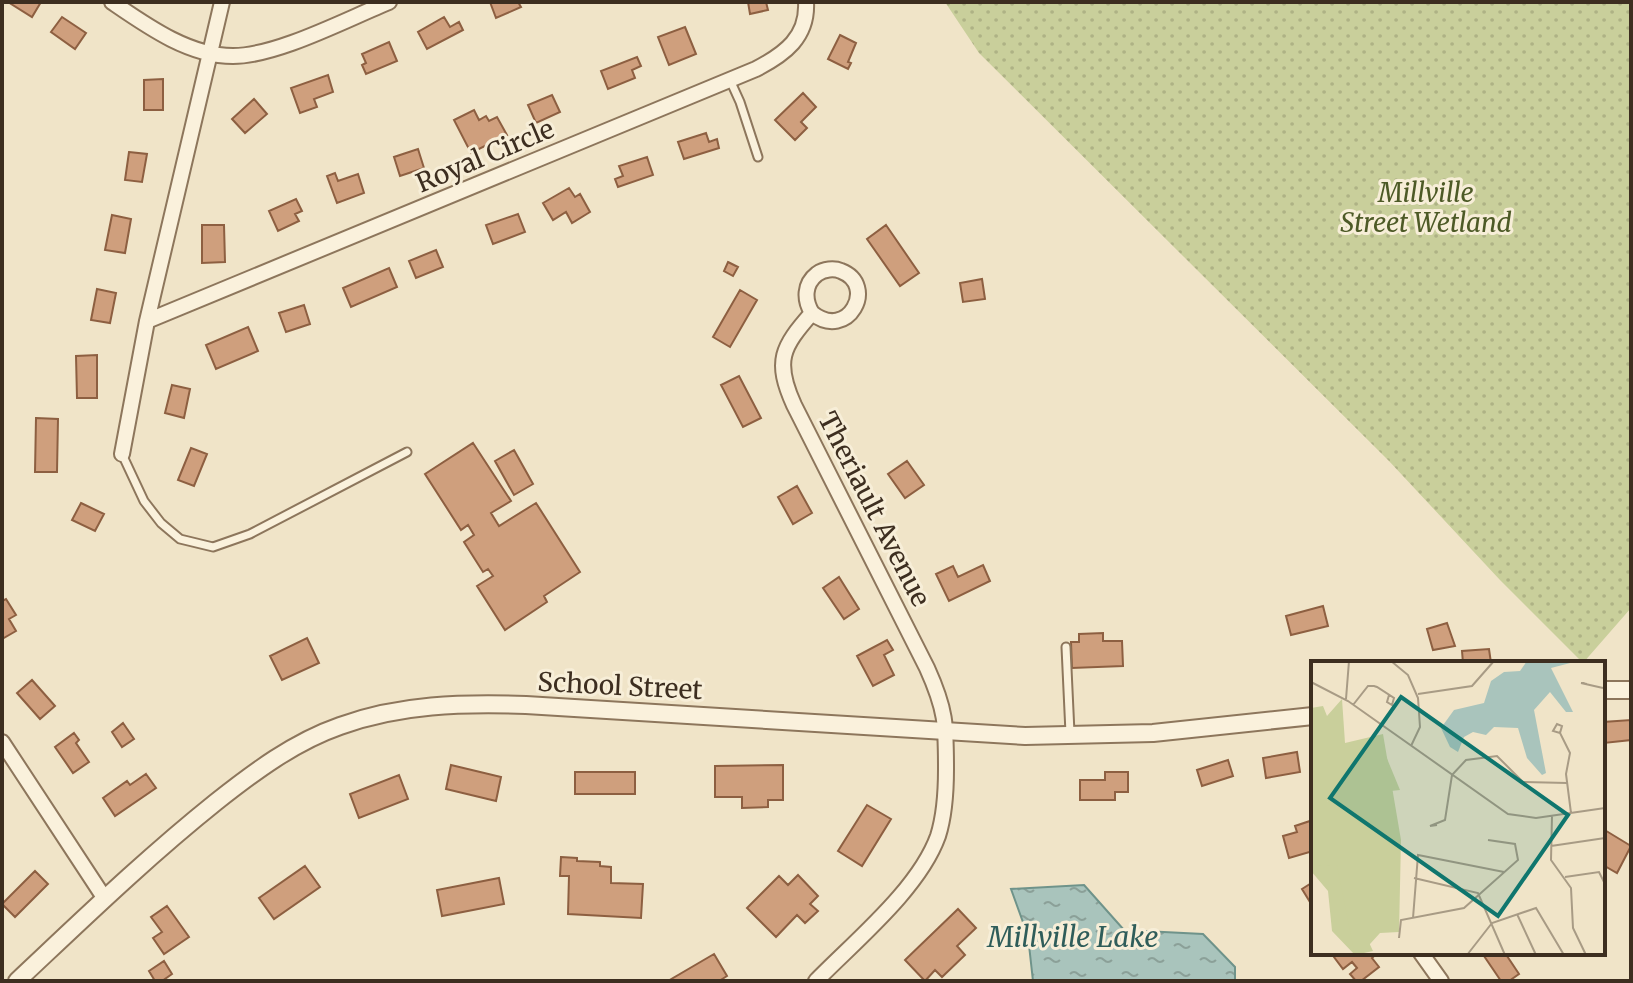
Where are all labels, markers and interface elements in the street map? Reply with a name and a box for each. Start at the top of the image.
street label: Royal Circle [411,112,559,199]
park label: Millville Street Wetland [1340,176,1512,239]
street label: Theriault Avenue [811,406,938,612]
inset map [1311,661,1605,955]
street label: School Street [537,665,703,706]
water label: Millville Lake [986,919,1159,955]

